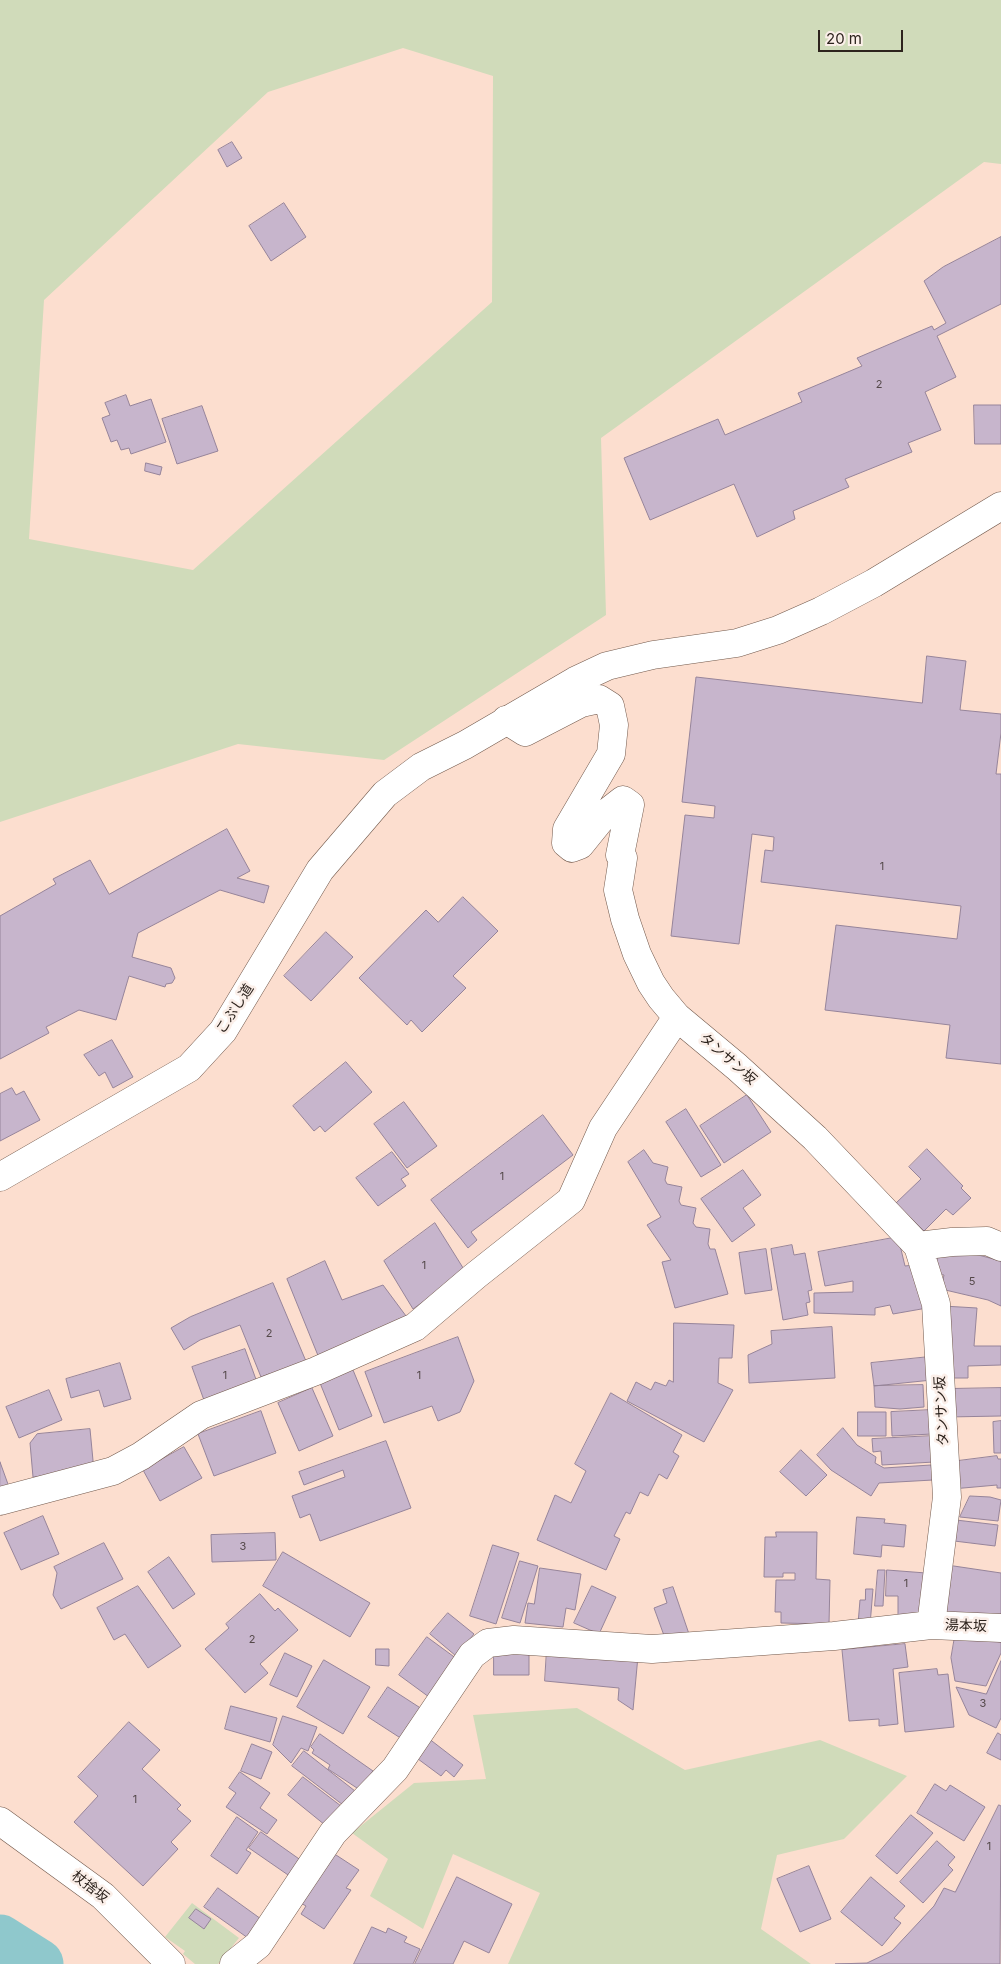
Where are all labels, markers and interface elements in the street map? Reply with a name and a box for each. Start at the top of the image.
scale bar [821,20,906,52]
text: 20 m [826,29,862,48]
house number: 2 [876,378,882,392]
house number: 1 [880,860,884,874]
street label: こぶし道 [213,981,257,1037]
street label: タンサン坂 [696,1030,760,1088]
house number: 1 [500,1170,504,1184]
house number: 1 [422,1259,426,1273]
house number: 5 [969,1275,975,1289]
house number: 2 [266,1327,272,1341]
house number: 1 [223,1369,227,1383]
house number: 1 [417,1369,421,1383]
street label: タンサン坂 [932,1376,952,1446]
house number: 3 [240,1540,246,1554]
house number: 1 [904,1577,908,1591]
street label: 湯本坂 [945,1617,987,1635]
house number: 2 [249,1633,255,1647]
house number: 3 [980,1697,986,1711]
house number: 1 [133,1793,137,1807]
house number: 1 [987,1840,991,1854]
street label: 杖捨坂 [68,1867,112,1907]

